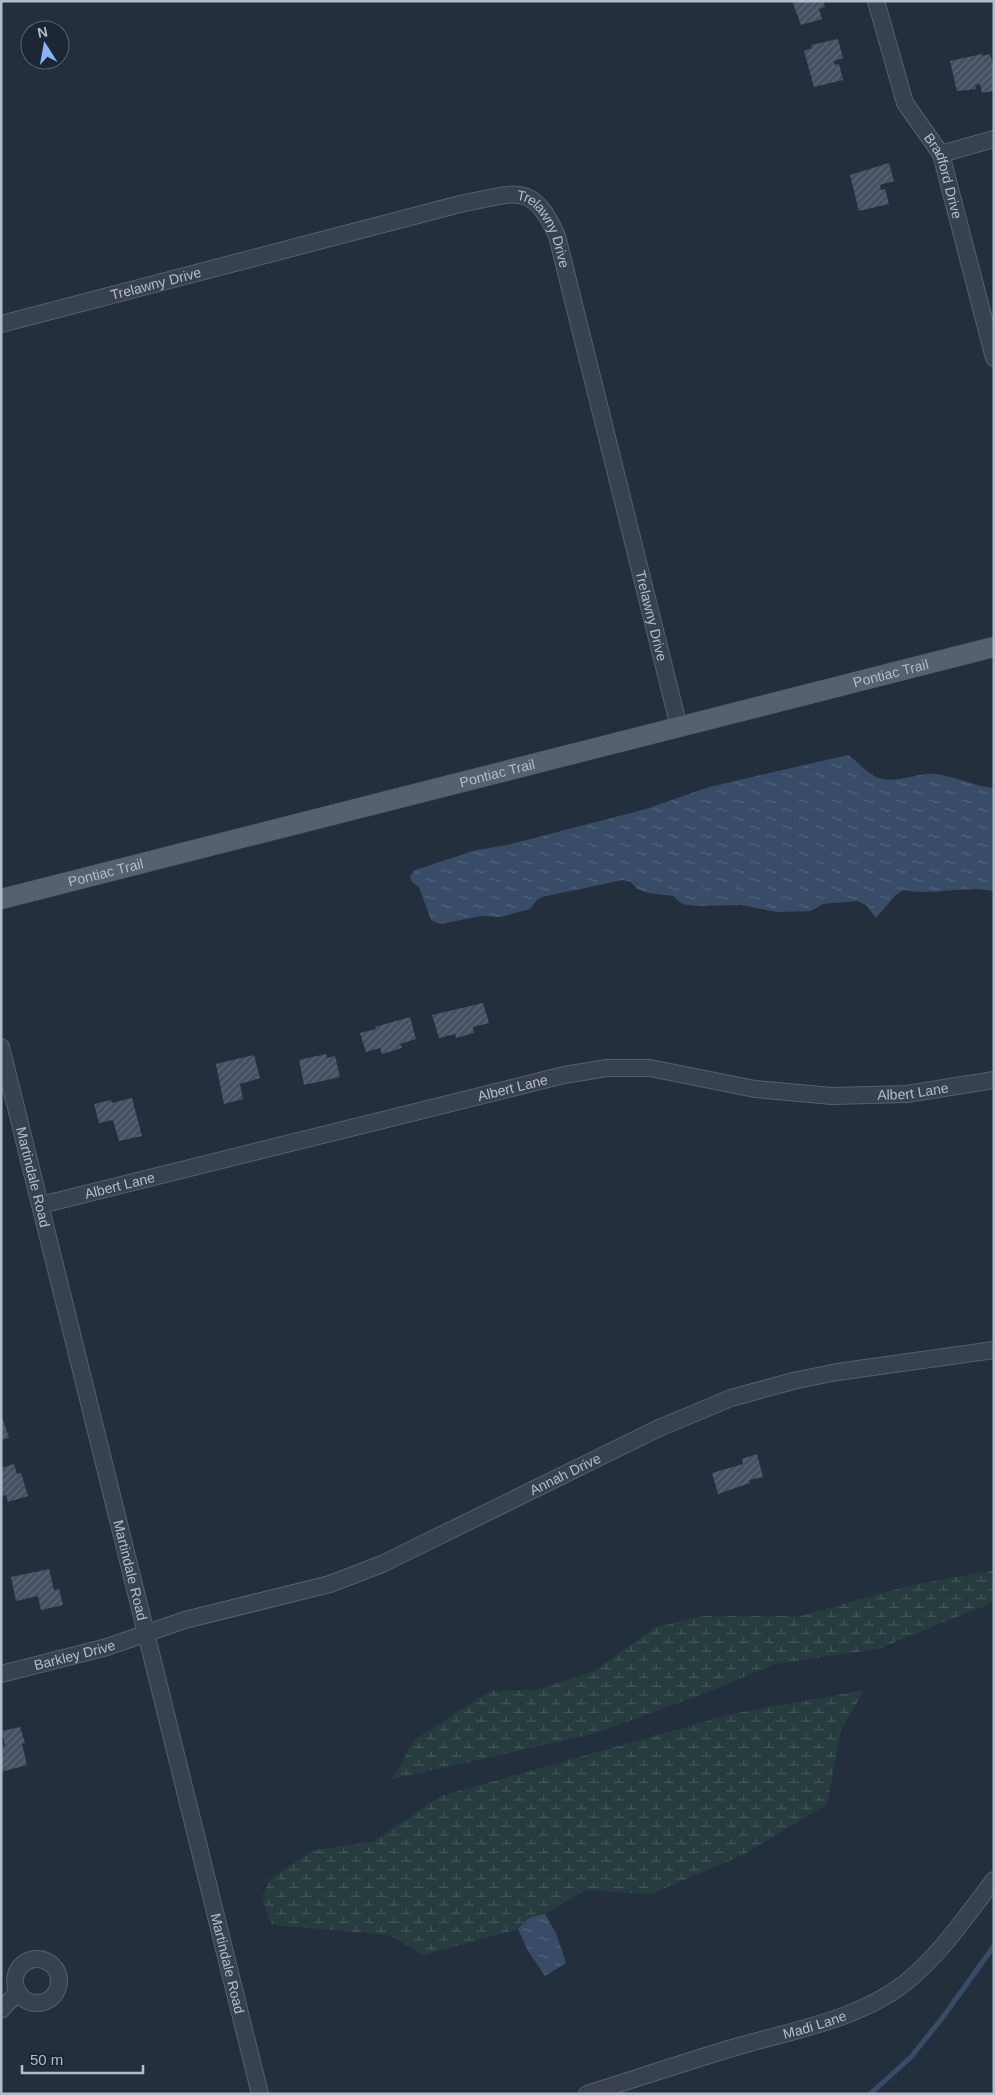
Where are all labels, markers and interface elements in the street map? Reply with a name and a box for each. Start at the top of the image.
north arrow [20,20,70,70]
text: N [36,23,49,41]
street label: Bradford Drive [921,130,966,221]
street label: Trelawny Drive [516,187,573,270]
street label: Trelawny Drive [109,264,203,303]
street label: Trelawny Drive [632,569,670,663]
street label: Pontiac Trail [851,656,930,690]
street label: Pontiac Trail [458,756,537,790]
street label: Pontiac Trail [66,855,145,890]
street label: Albert Lane [476,1071,550,1104]
street label: Albert Lane [877,1079,950,1103]
street label: Martindale Road [13,1125,53,1229]
street label: Albert Lane [83,1169,157,1202]
street label: Annah Drive [527,1450,603,1498]
street label: Martindale Road [110,1518,151,1622]
street label: Barkley Drive [32,1637,118,1673]
street label: Martindale Road [208,1912,248,2015]
street label: Madi Lane [781,2007,849,2042]
scale bar [22,2042,144,2074]
text: 50 m [30,2051,63,2068]

